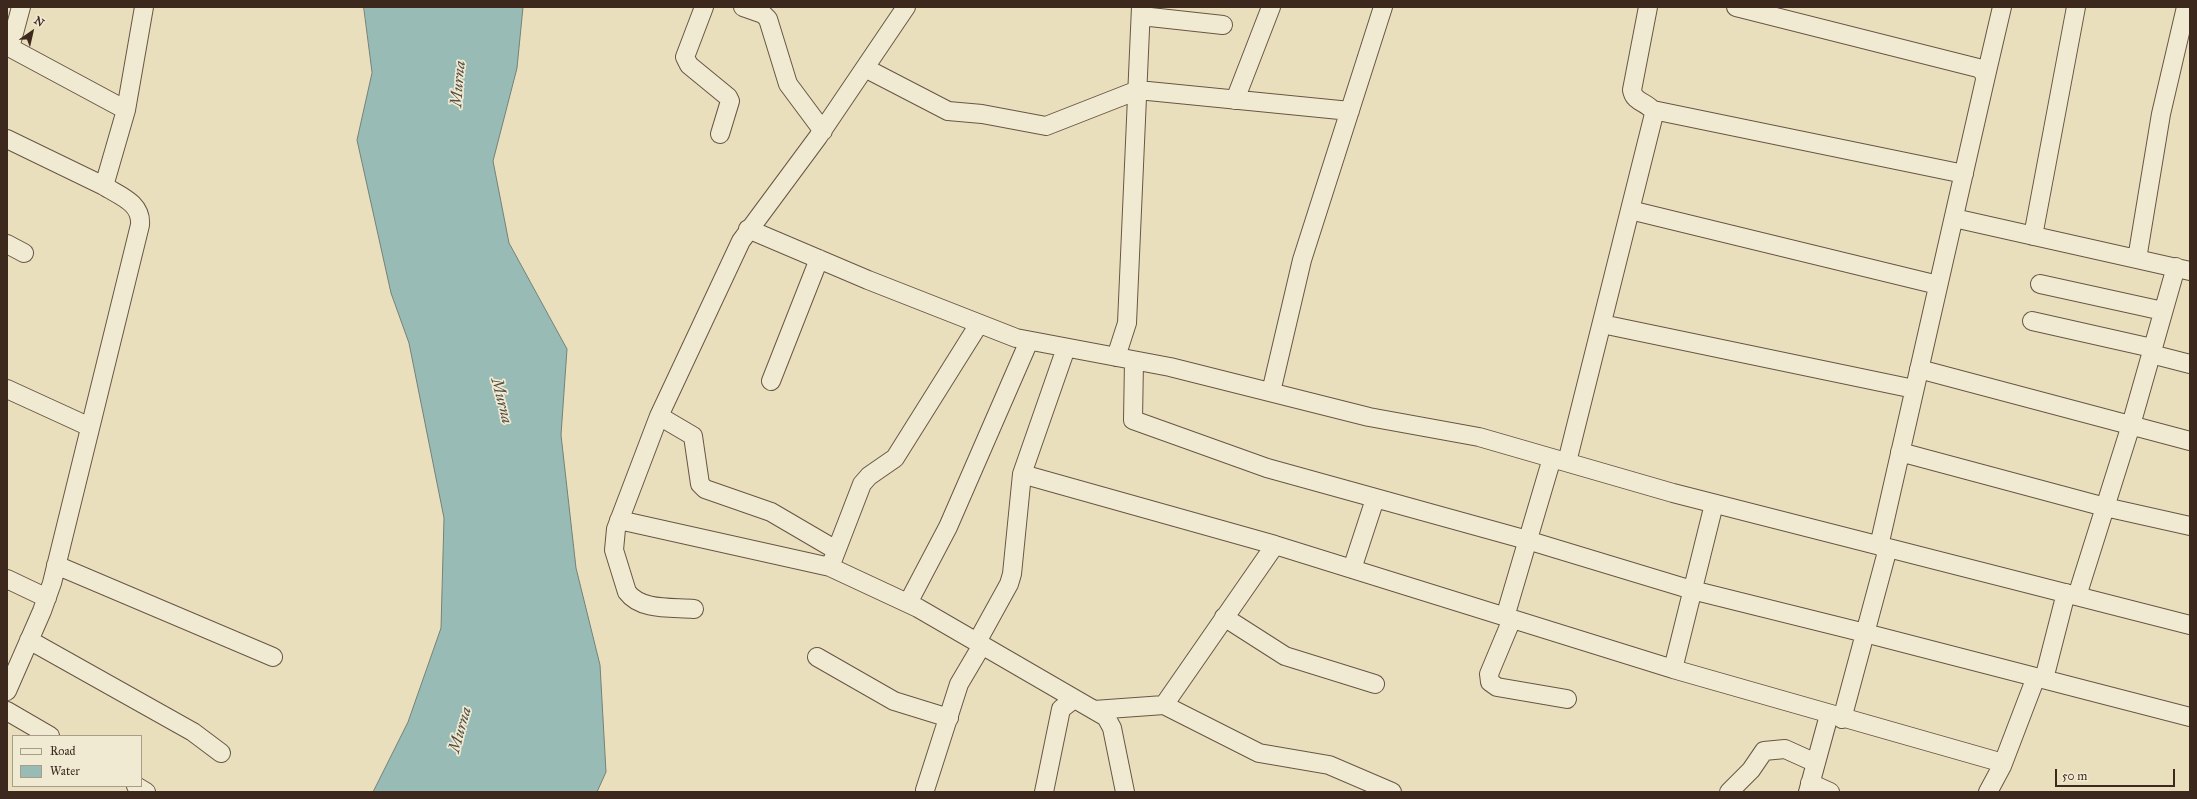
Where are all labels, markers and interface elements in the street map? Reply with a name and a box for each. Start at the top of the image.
north arrow [12,12,52,52]
text: N [31,14,46,30]
water label: Murna [447,60,471,108]
water label: Murna [486,376,516,426]
water label: Murna [445,705,477,755]
legend [12,735,142,787]
text: Road [50,744,76,758]
scale bar [2057,761,2177,787]
text: Water [50,764,80,778]
text: 50 m [2062,769,2087,783]

